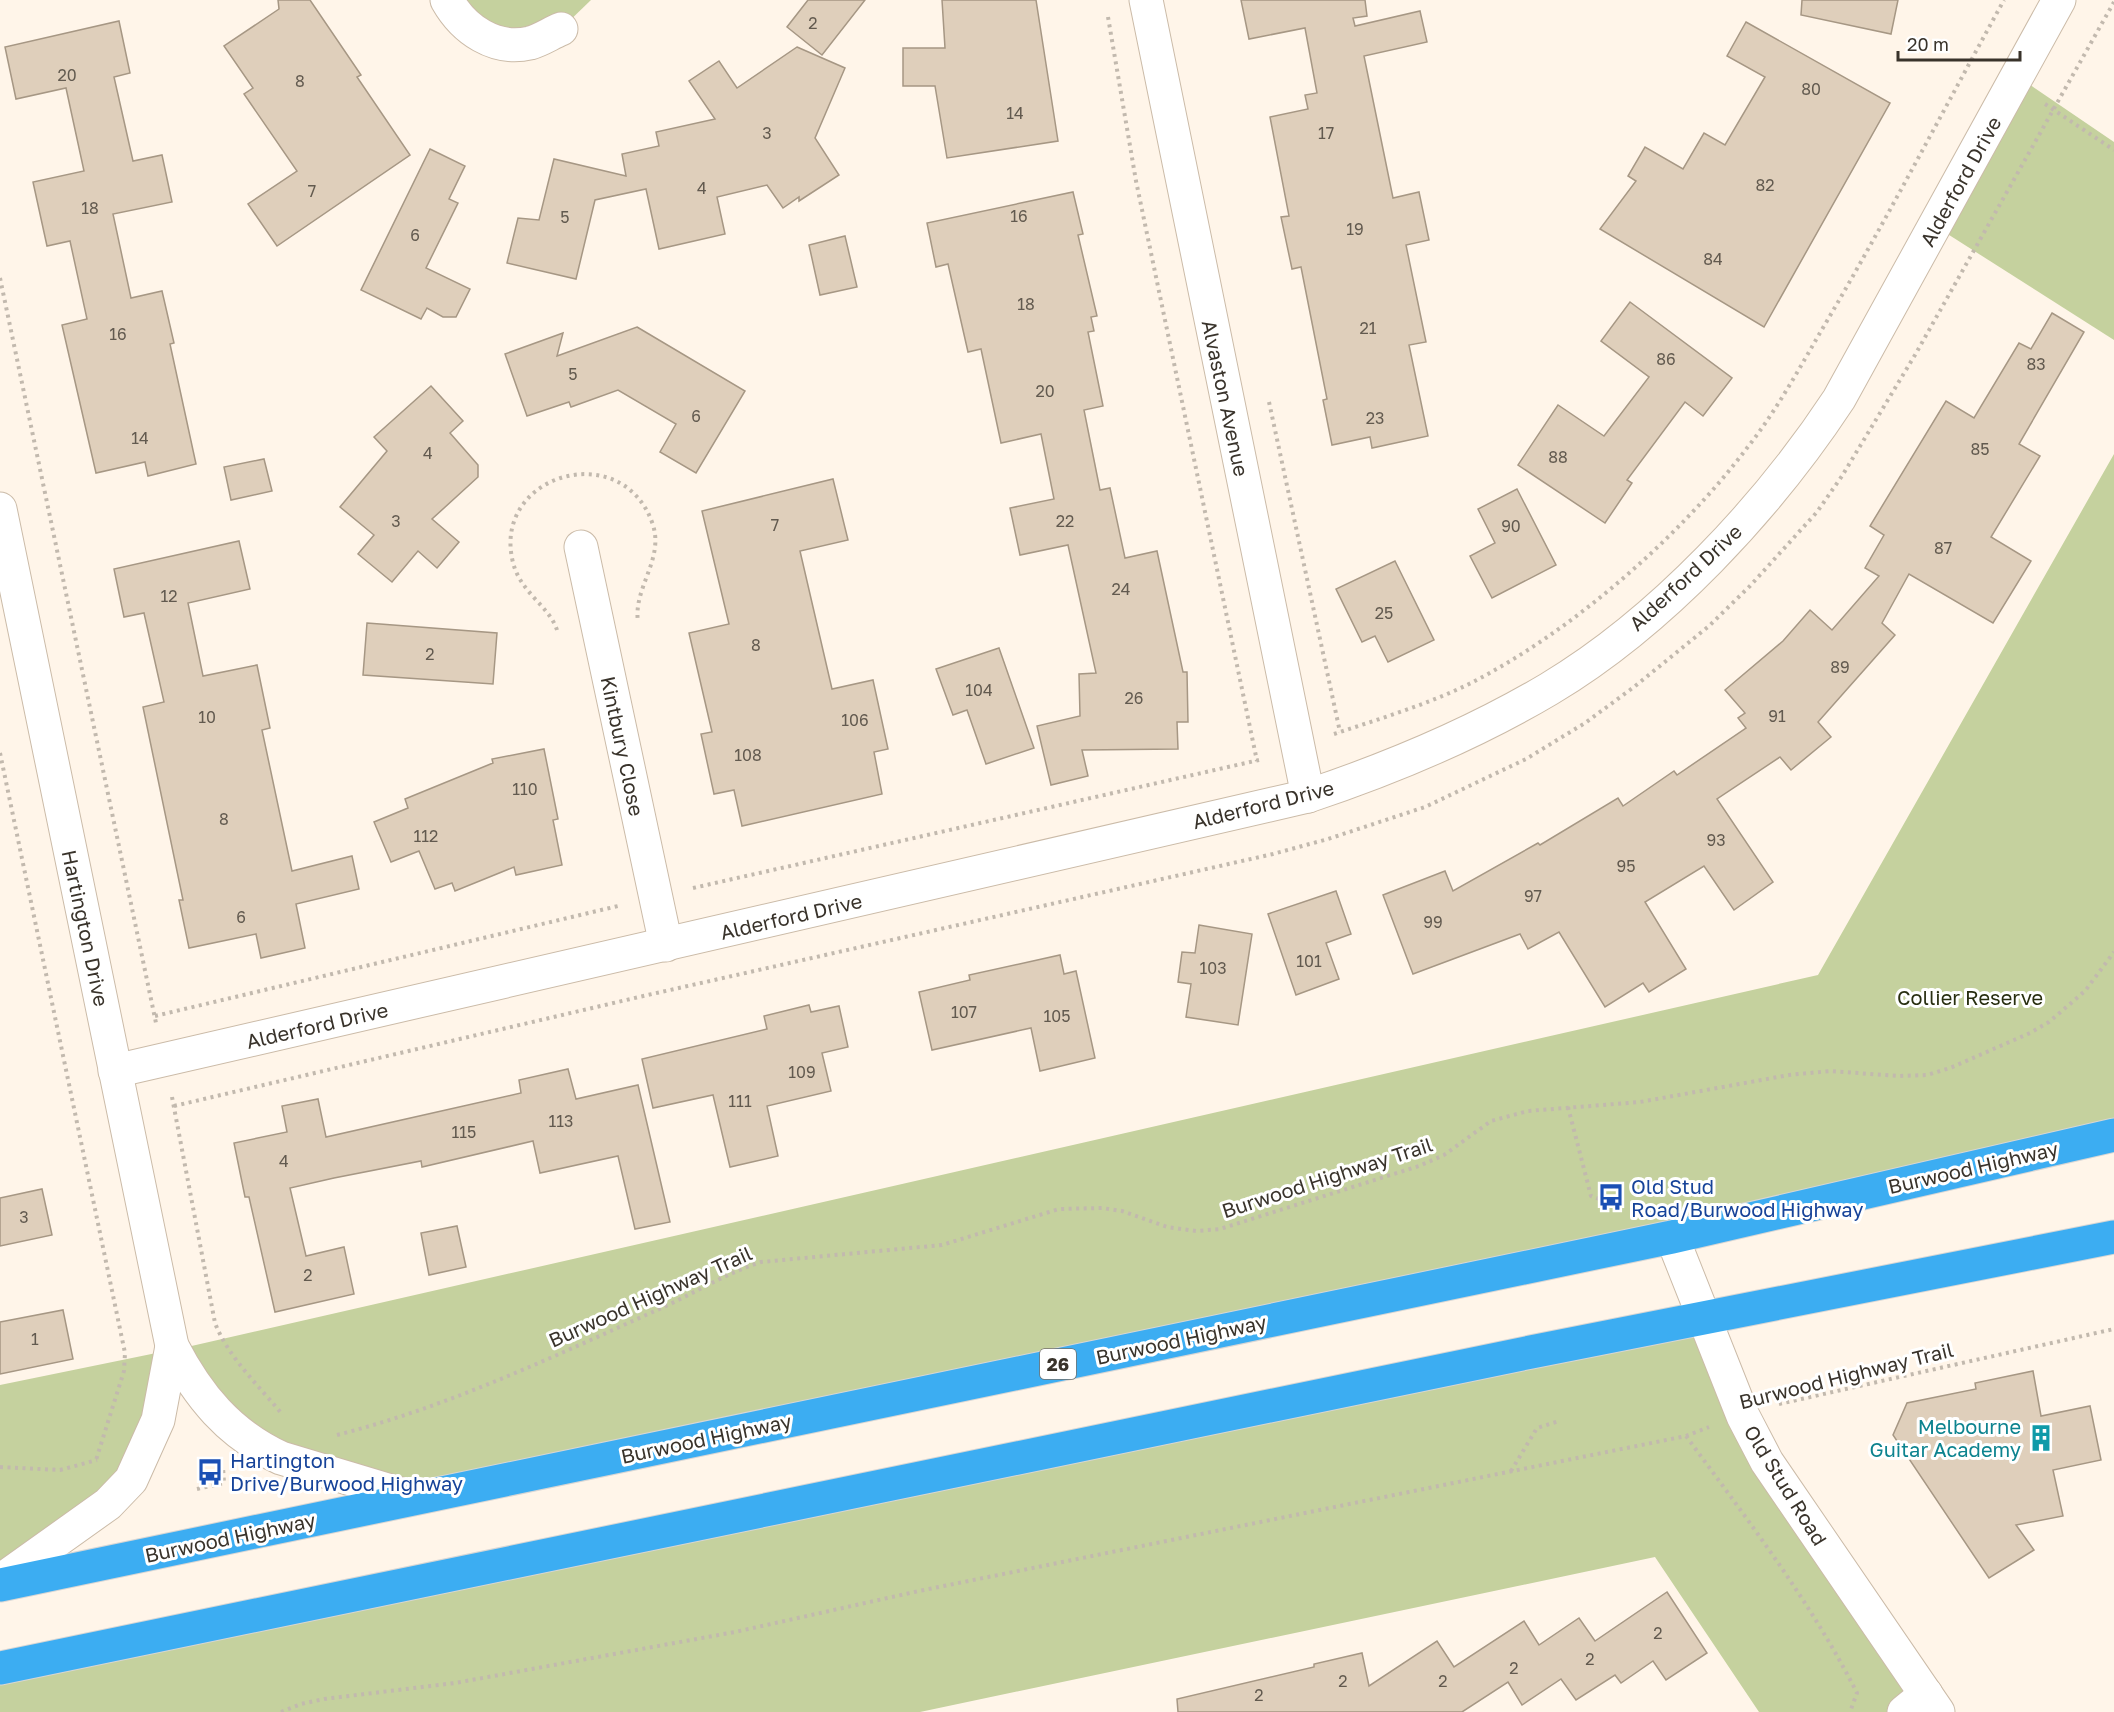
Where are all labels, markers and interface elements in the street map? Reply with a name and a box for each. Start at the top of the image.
house number: 2 [808,13,818,33]
scale bar [1898,24,2020,62]
text: 20 m [1907,33,1949,55]
house number: 20 [57,65,77,85]
house number: 8 [295,71,305,91]
house number: 80 [1801,79,1821,99]
house number: 14 [1006,103,1024,123]
street label: Alderford Drive [1914,112,2006,250]
house number: 3 [762,123,772,143]
house number: 17 [1318,123,1334,143]
house number: 82 [1755,175,1775,195]
house number: 4 [697,178,707,198]
house number: 7 [308,181,316,201]
house number: 18 [81,198,99,218]
house number: 16 [1010,206,1028,226]
house number: 5 [560,207,570,227]
house number: 19 [1346,219,1364,239]
house number: 6 [410,225,420,245]
house number: 84 [1703,249,1723,269]
house number: 18 [1017,294,1035,314]
street label: Alvaston Avenue [1198,318,1254,478]
house number: 21 [1359,318,1377,338]
house number: 16 [109,324,127,344]
house number: 86 [1656,349,1676,369]
house number: 83 [2026,354,2046,374]
house number: 5 [568,364,578,384]
house number: 20 [1035,381,1055,401]
house number: 6 [691,406,701,426]
house number: 23 [1366,408,1384,428]
house number: 14 [131,428,149,448]
house number: 85 [1970,439,1990,459]
house number: 4 [423,443,433,463]
house number: 88 [1548,447,1568,467]
house number: 3 [391,511,401,531]
house number: 22 [1056,511,1074,531]
house number: 7 [771,515,779,535]
house number: 90 [1501,516,1521,536]
street label: Alderford Drive [1624,519,1746,635]
house number: 87 [1934,538,1952,558]
house number: 24 [1111,579,1131,599]
house number: 12 [160,586,178,606]
house number: 25 [1375,603,1393,623]
house number: 8 [751,635,761,655]
house number: 2 [425,644,435,664]
house number: 89 [1830,657,1850,677]
street label: Kintbury Close [596,674,650,818]
house number: 104 [965,680,993,700]
house number: 26 [1125,688,1143,708]
house number: 91 [1768,706,1786,726]
house number: 10 [198,707,216,727]
house number: 106 [841,710,869,730]
house number: 108 [734,745,762,765]
street label: Alderford Drive [1190,775,1336,833]
house number: 110 [512,779,538,799]
house number: 8 [219,809,229,829]
house number: 112 [414,826,438,846]
house number: 93 [1706,830,1726,850]
street label: Hartington Drive [58,847,114,1009]
house number: 95 [1617,856,1635,876]
house number: 97 [1524,886,1542,906]
street label: Alderford Drive [718,888,864,944]
house number: 6 [236,907,246,927]
house number: 99 [1423,912,1443,932]
house number: 101 [1296,951,1322,971]
house number: 103 [1199,958,1227,978]
park label: Collier Reserve [1897,985,2043,1009]
street label: Alderford Drive [244,997,390,1053]
house number: 107 [951,1002,977,1022]
house number: 105 [1044,1006,1070,1026]
house number: 109 [788,1062,816,1082]
house number: 111 [728,1091,752,1111]
house number: 113 [549,1111,573,1131]
house number: 115 [452,1122,476,1142]
street label: Burwood Highway Trail [1219,1132,1435,1222]
street label: Burwood Highway [1886,1136,2060,1198]
house number: 4 [279,1151,289,1171]
place label: Old Stud Road/Burwood Highway [1631,1174,1863,1221]
bus stop icon: Old Stud Road/Burwood Highway [1596,1182,1626,1212]
house number: 3 [19,1207,29,1227]
street label: Burwood Highway Trail [545,1240,755,1352]
house number: 2 [303,1265,313,1285]
street label: Burwood Highway [1093,1309,1269,1369]
house number: 1 [31,1329,39,1349]
street label: Burwood Highway Trail [1736,1337,1956,1413]
road number: 26 [1040,1349,1076,1379]
street label: Burwood Highway [618,1408,794,1468]
place label: Melbourne Guitar Academy [1870,1414,2021,1461]
street label: Old Stud Road [1739,1421,1833,1549]
building icon: Melbourne Guitar Academy [2026,1423,2056,1453]
place label: Hartington Drive/Burwood Highway [230,1448,463,1495]
bus stop icon: Hartington Drive/Burwood Highway [195,1457,225,1487]
street label: Burwood Highway [142,1507,318,1567]
house number: 2 [1653,1623,1663,1643]
house number: 2 [1585,1649,1595,1669]
house number: 2 [1509,1658,1519,1678]
house number: 2 [1338,1671,1348,1691]
house number: 2 [1438,1671,1448,1691]
house number: 2 [1254,1685,1264,1705]

